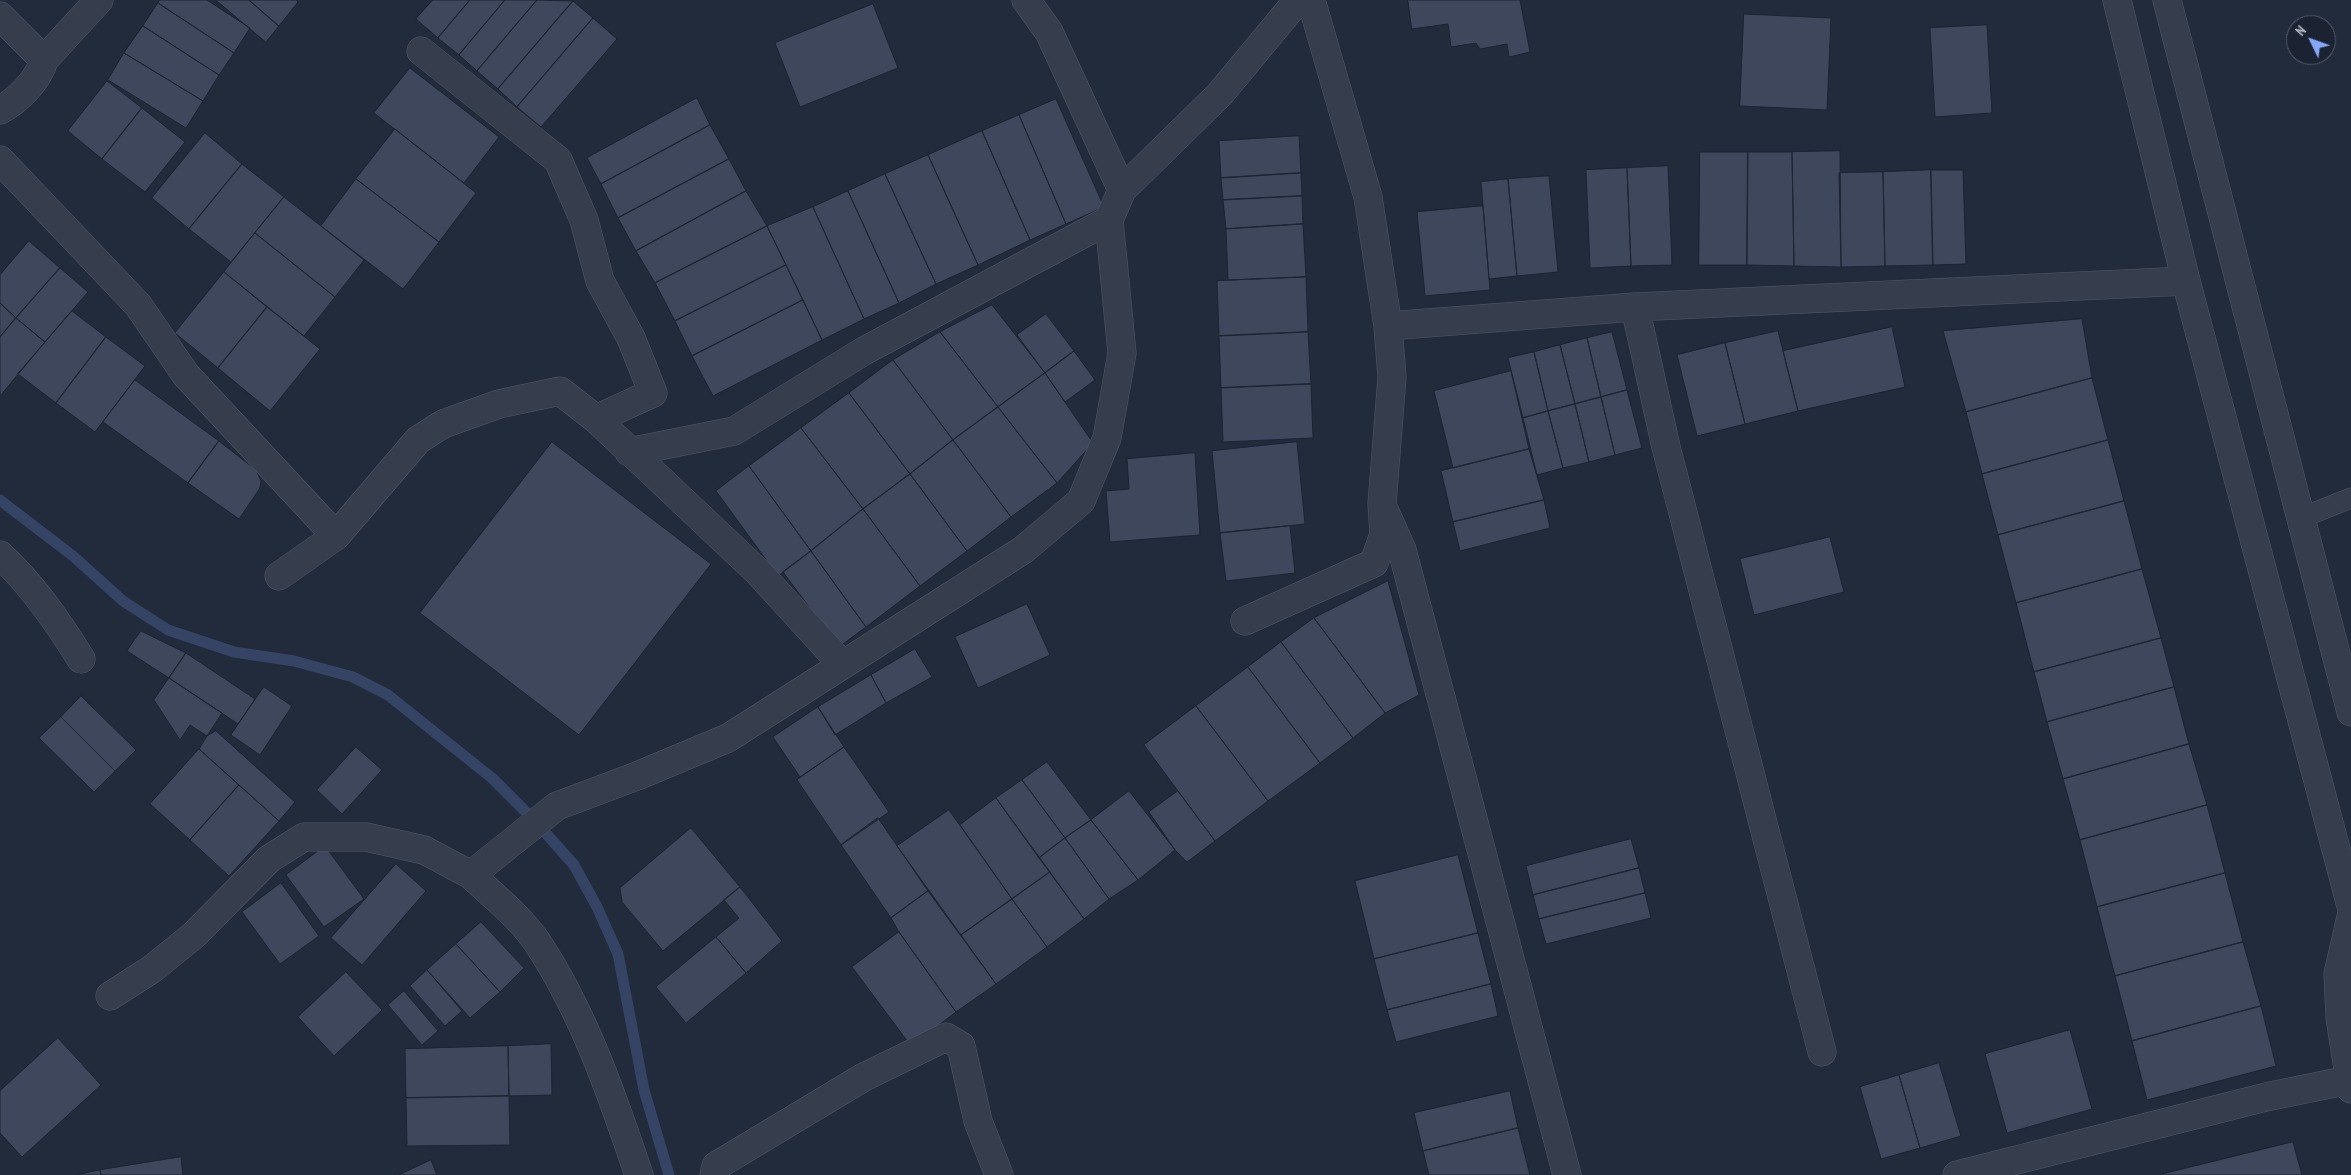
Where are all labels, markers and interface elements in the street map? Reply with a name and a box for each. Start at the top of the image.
north arrow [2286,15,2336,65]
text: N [2291,22,2310,39]

